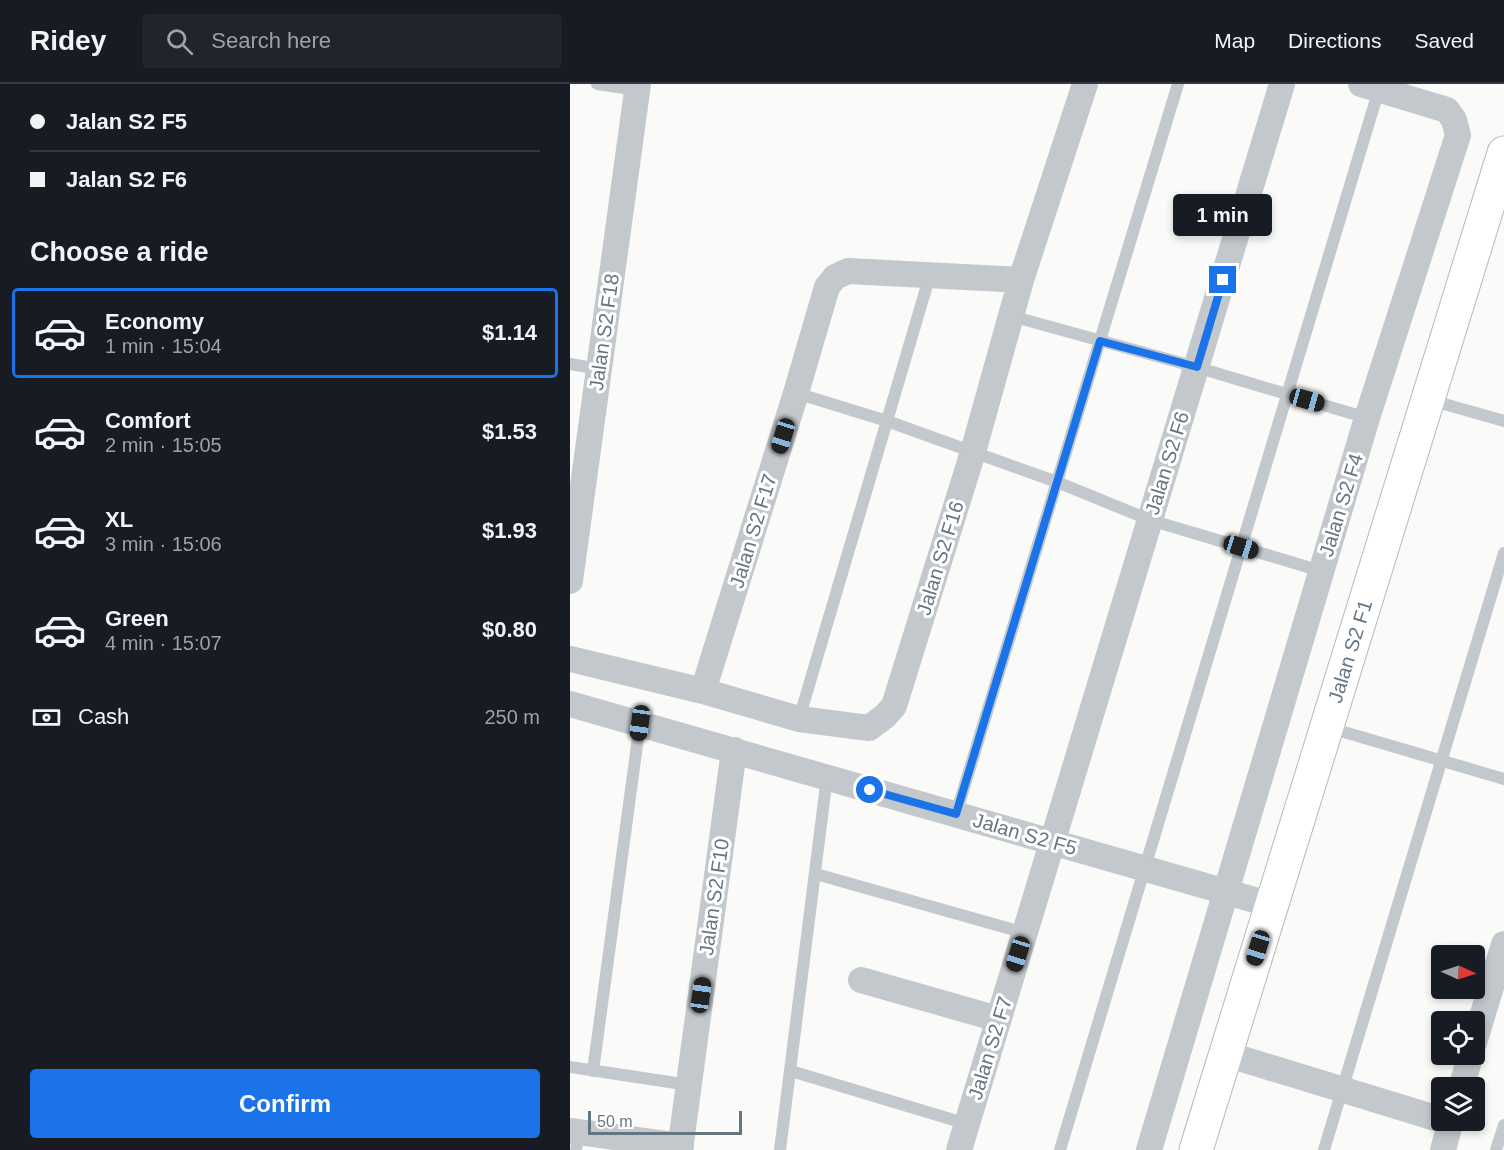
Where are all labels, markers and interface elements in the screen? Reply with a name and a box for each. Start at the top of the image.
search box [142,14,562,68]
text: Ridey [30,25,106,56]
icon: search [163,25,196,58]
text: Search here [211,28,331,53]
text: Map [1214,29,1255,52]
text: Directions [1288,29,1381,52]
text: Saved [1414,29,1474,52]
text: Jalan S2 F5 [66,109,187,134]
text: Jalan S2 F6 [66,167,187,192]
callout: 1 min [1174,193,1272,235]
text: 1 min [1196,204,1249,226]
text: Choose a ride [30,237,209,267]
route end [1209,266,1236,293]
street label: Jalan S2 F18 [585,272,623,392]
icon: car [33,306,87,360]
text: Economy [105,309,204,334]
text: $1.14 [482,320,537,345]
text: 1 min · 15:04 [105,335,222,357]
car [1287,386,1327,414]
icon: car [33,405,87,459]
text: Comfort [105,408,191,433]
street label: Jalan S2 F6 [1141,409,1193,517]
car [769,416,797,456]
text: $1.53 [482,419,537,444]
text: 2 min · 15:05 [105,434,222,456]
street label: Jalan S2 F4 [1315,451,1367,559]
street label: Jalan S2 F17 [725,471,781,591]
street label: Jalan S2 F16 [912,498,968,618]
icon: car [33,504,87,558]
text: XL [105,507,133,532]
text: $1.93 [482,518,537,543]
text: 3 min · 15:06 [105,533,222,555]
car [1221,533,1261,561]
street label: Jalan S2 F1 [1324,597,1376,706]
icon: car [33,603,87,657]
text: Green [105,606,169,631]
text: $0.80 [482,617,537,642]
text: 4 min · 15:07 [105,632,222,654]
icon: cash [30,701,63,734]
text: Cash [78,704,129,729]
car [629,704,651,742]
text: 250 m [484,706,540,728]
route start [856,776,883,803]
street label: Jalan S2 F5 [971,809,1079,859]
street label: Jalan S2 F10 [695,837,733,957]
car [1244,928,1272,968]
car [1004,934,1032,974]
north arrow [1431,945,1485,999]
map controls [1431,945,1485,1131]
car [690,976,712,1014]
street label: Jalan S2 F7 [964,994,1016,1102]
button: locate [1431,1011,1485,1065]
button: Confirm [30,1069,540,1138]
button: layers [1431,1077,1485,1131]
scale bar [588,1108,742,1136]
text: 50 m [597,1113,633,1130]

